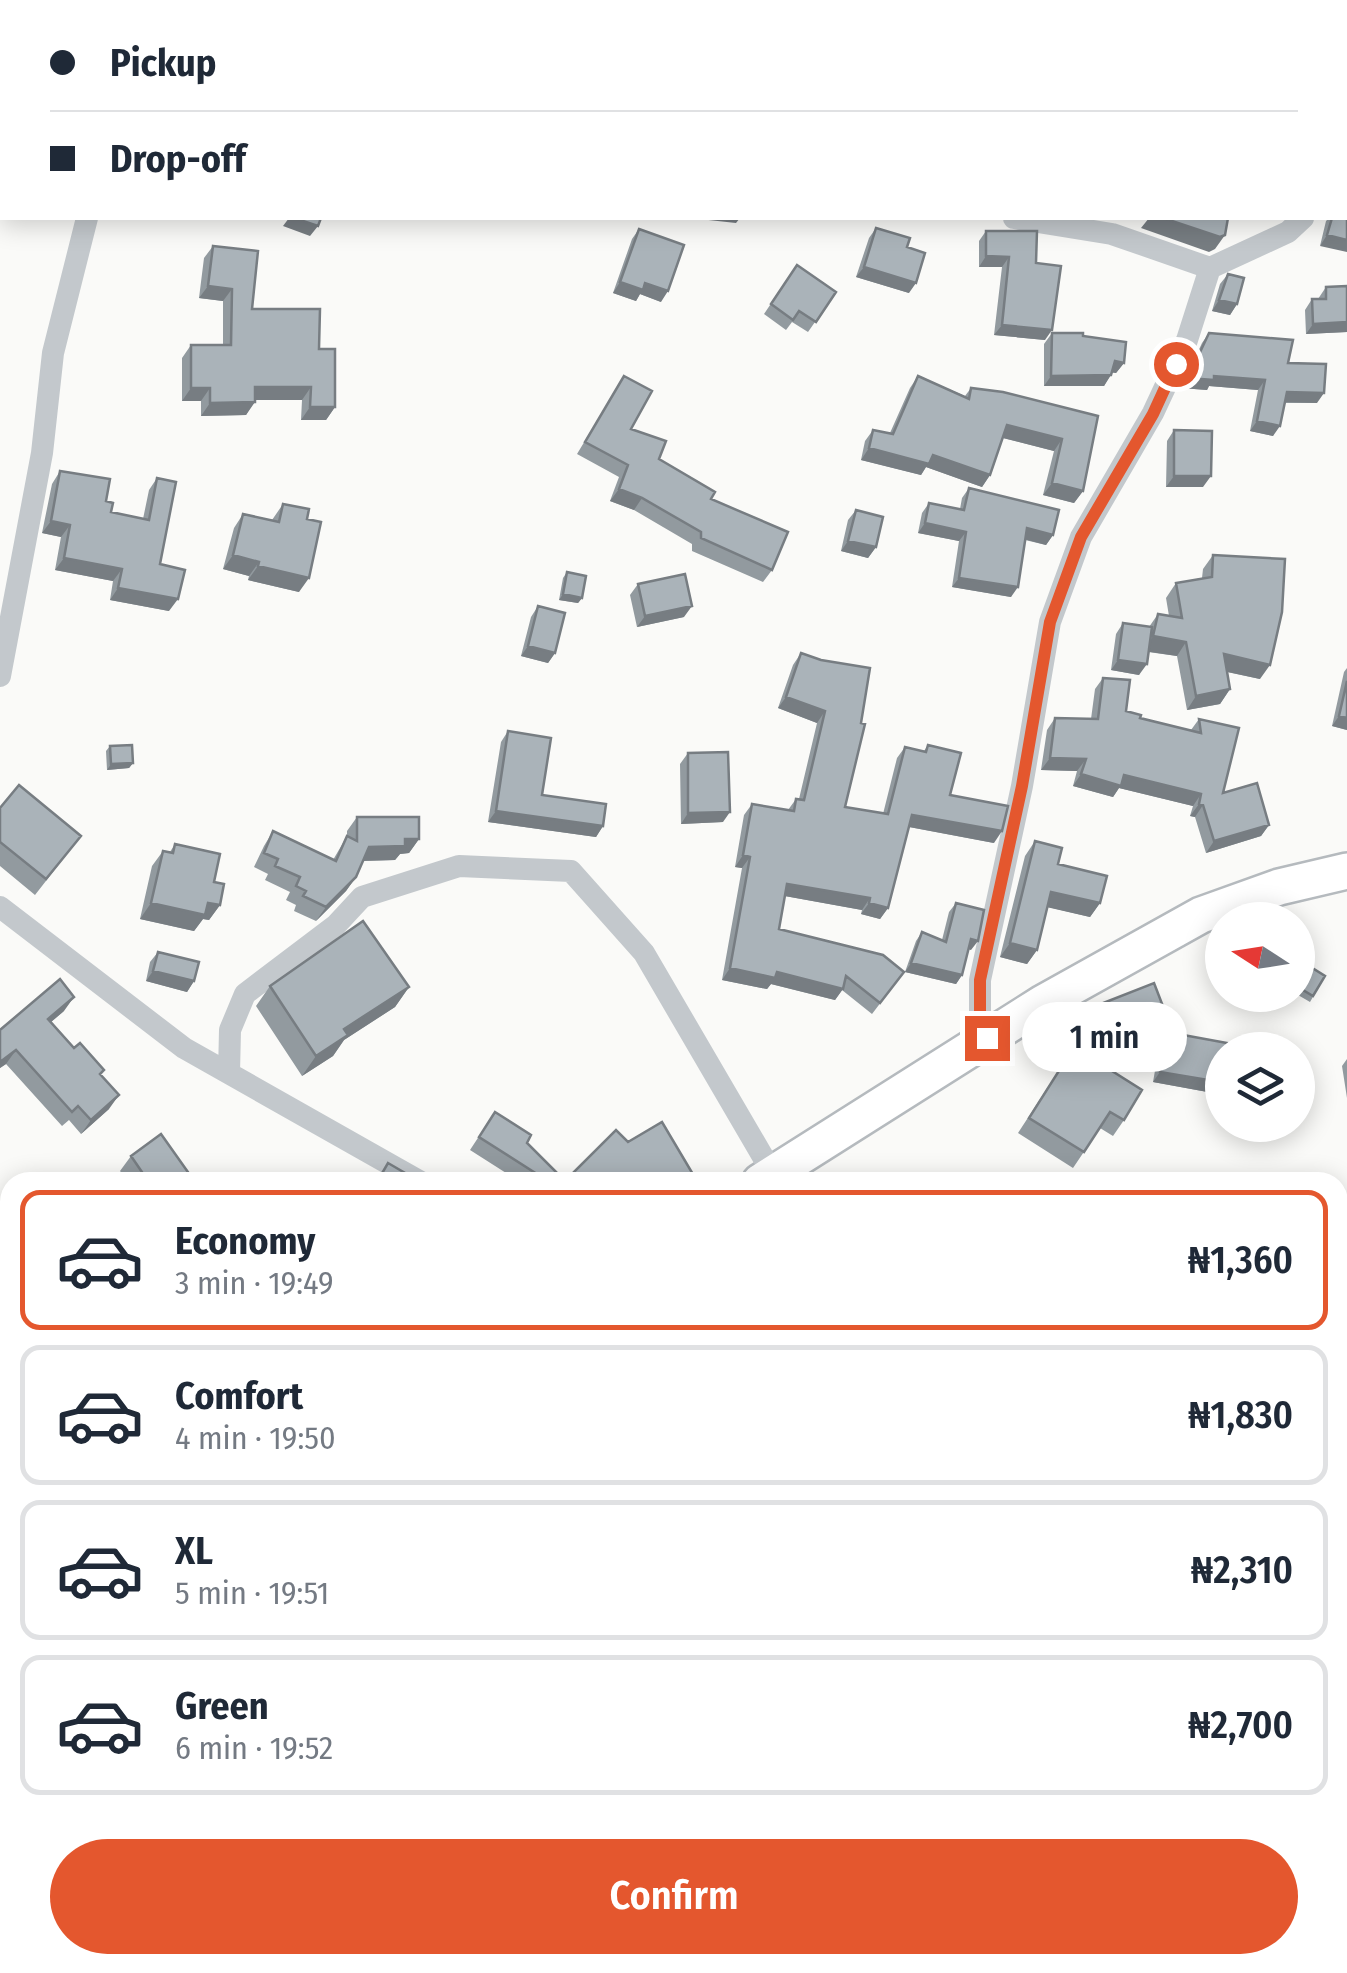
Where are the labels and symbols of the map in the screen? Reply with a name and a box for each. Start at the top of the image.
route start [1154,342,1199,387]
north arrow [1205,902,1315,1012]
callout: 1 min [1022,1003,1187,1073]
route end [965,1016,1010,1061]

